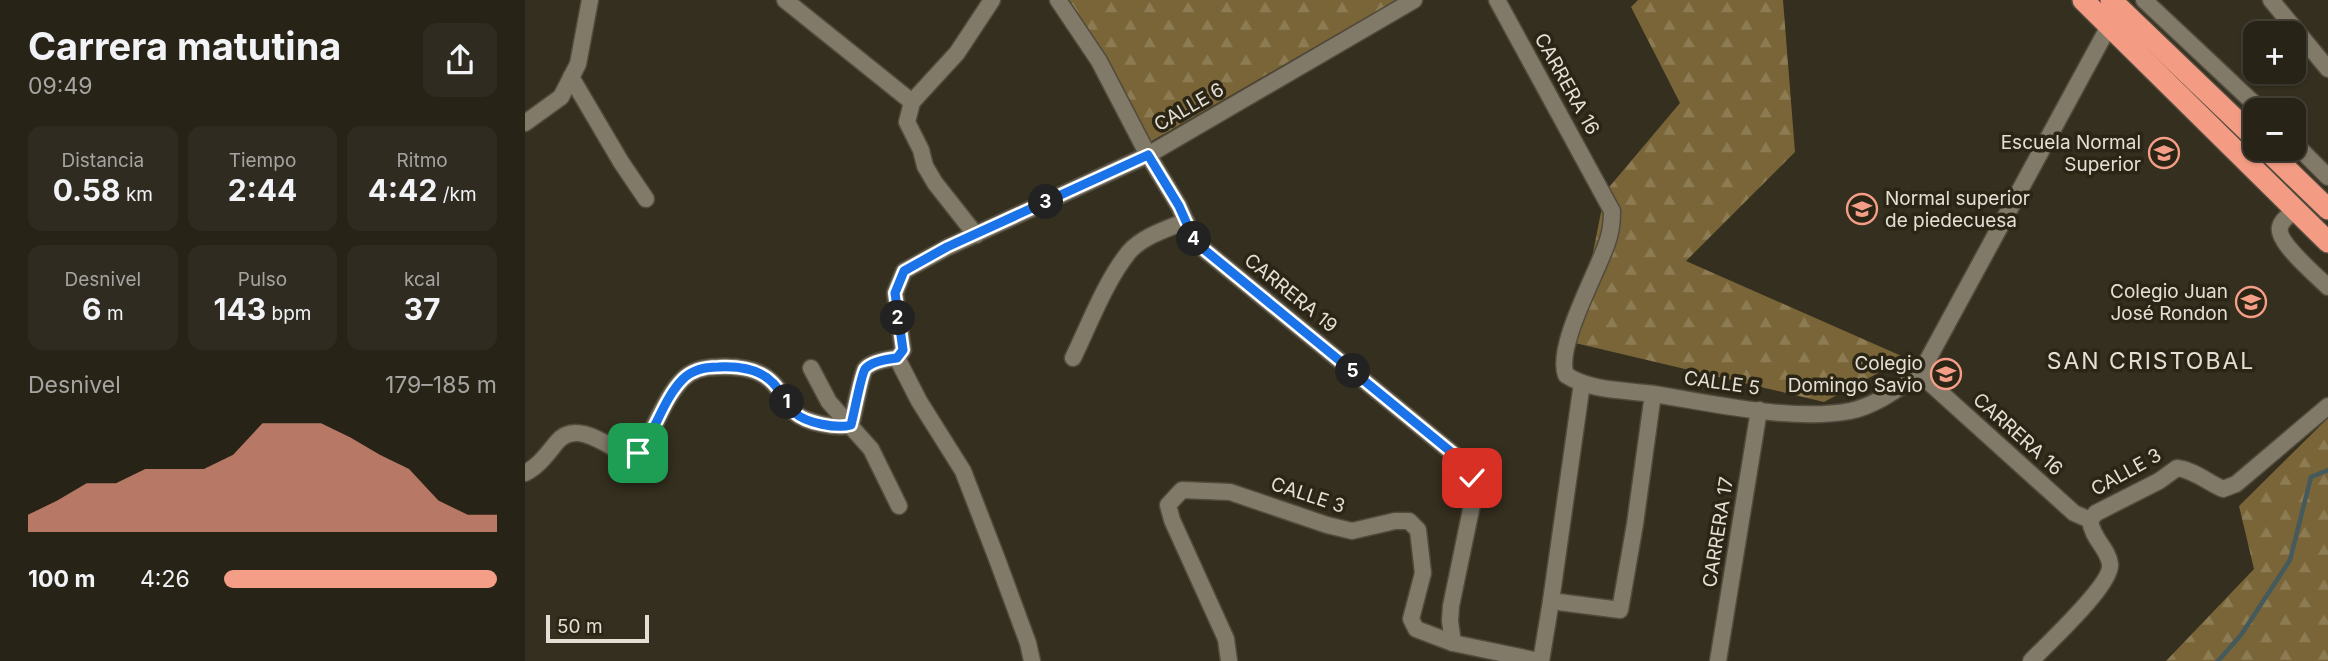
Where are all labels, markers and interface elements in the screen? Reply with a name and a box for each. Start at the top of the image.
map controls [2243,21,2306,161]
button: + [2243,21,2306,84]
text: Carrera matutina [28,23,341,69]
button: share [423,23,497,97]
street label: CARRERA 16 [1530,29,1604,139]
text: 09:49 [28,72,93,100]
street label: CALLE 6 [1150,78,1228,136]
button: − [2243,98,2306,161]
place label: Escuela Normal Superior [2001,131,2141,176]
school or university icon: Escuela Normal Superior [2147,136,2181,170]
text: Distancia [61,149,144,172]
text: Tiempo [229,149,296,172]
text: Ritmo [397,149,448,172]
text: 0.58 [53,172,121,208]
text: 2:44 [228,172,297,208]
text: 4:42 [368,172,437,208]
text: km [121,183,153,206]
text: /km [437,183,477,206]
pin: 3 [1029,184,1063,220]
place label: Normal superior de piedecuesa [1885,187,2030,232]
text: 3 [1039,190,1052,213]
school or university icon: Normal superior de piedecuesa [1845,192,1879,226]
pin: 4 [1177,222,1211,256]
text: 4 [1187,227,1200,250]
street label: CARRERA 19 [1240,249,1342,337]
text: Desnivel [65,268,141,291]
text: Pulso [238,268,287,291]
text: kcal [404,268,440,291]
place label: Colegio Juan José Rondon [2110,280,2228,325]
school or university icon: Colegio Juan José Rondon [2234,285,2268,319]
text: 6 [82,291,102,327]
text: 143 [214,291,266,327]
text: 37 [404,291,441,327]
pin: 2 [881,300,915,336]
text: m [102,302,124,325]
text: bpm [266,302,311,325]
text: 2 [892,306,903,329]
district label: SAN CRISTOBAL [2047,347,2255,375]
place label: Colegio Domingo Savio [1788,352,1923,397]
pin: 5 [1335,354,1371,388]
school or university icon: Colegio Domingo Savio [1929,357,1963,391]
text: 5 [1346,359,1359,382]
street label: CALLE 5 [1683,366,1761,400]
text: Desnivel [28,371,121,399]
text: 179–185 m [385,371,497,399]
pin: 1 [769,384,805,420]
street label: CARRERA 16 [1968,388,2068,480]
text: 1 [782,390,791,413]
pin [608,423,668,483]
icon: arrive [619,434,657,472]
street label: CALLE 3 [2087,443,2165,501]
pin [1442,448,1502,508]
icon: check [1453,459,1491,497]
street label: CALLE 3 [1268,472,1348,518]
street label: CARRERA 17 [1698,475,1738,589]
text: 100 m [28,565,95,593]
text: 4:26 [140,565,190,593]
scale bar [546,612,649,644]
text: 50 m [557,615,603,638]

